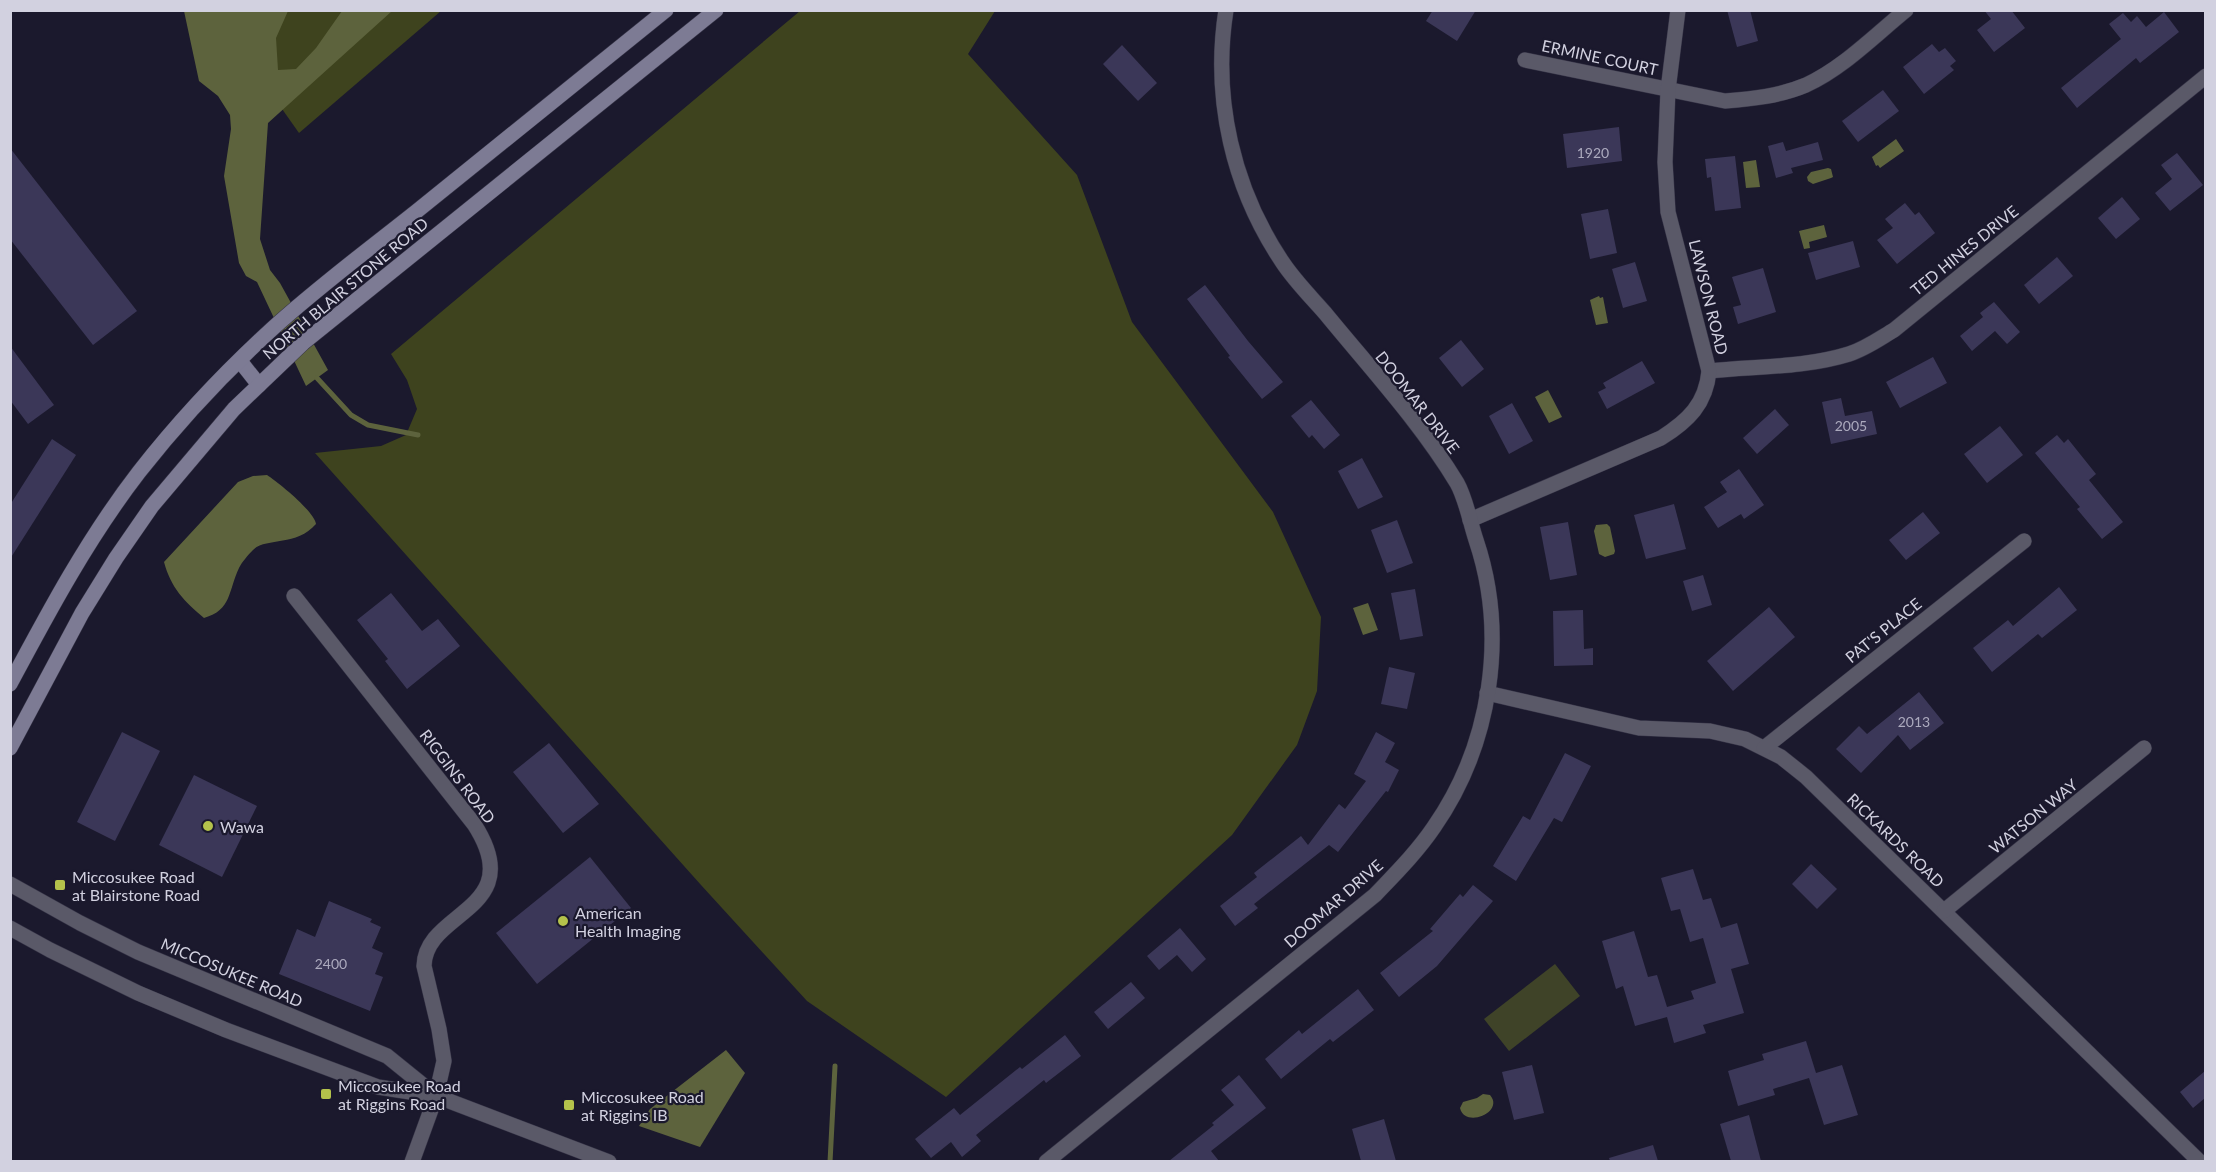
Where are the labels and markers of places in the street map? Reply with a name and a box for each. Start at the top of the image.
place label: Wawa [220,817,264,836]
marker: Wawa [201,819,215,833]
place label: Miccosukee Road at Blairstone Road [72,867,200,904]
marker: Miccosukee Road at Blairstone Road [53,878,67,892]
place label: American Health Imaging [575,903,681,940]
marker: American Health Imaging [556,914,570,928]
place label: Miccosukee Road at Riggins Road [338,1076,461,1113]
marker: Miccosukee Road at Riggins Road [319,1087,333,1101]
place label: Miccosukee Road at Riggins IB [581,1087,704,1124]
marker: Miccosukee Road at Riggins IB [562,1098,576,1112]

